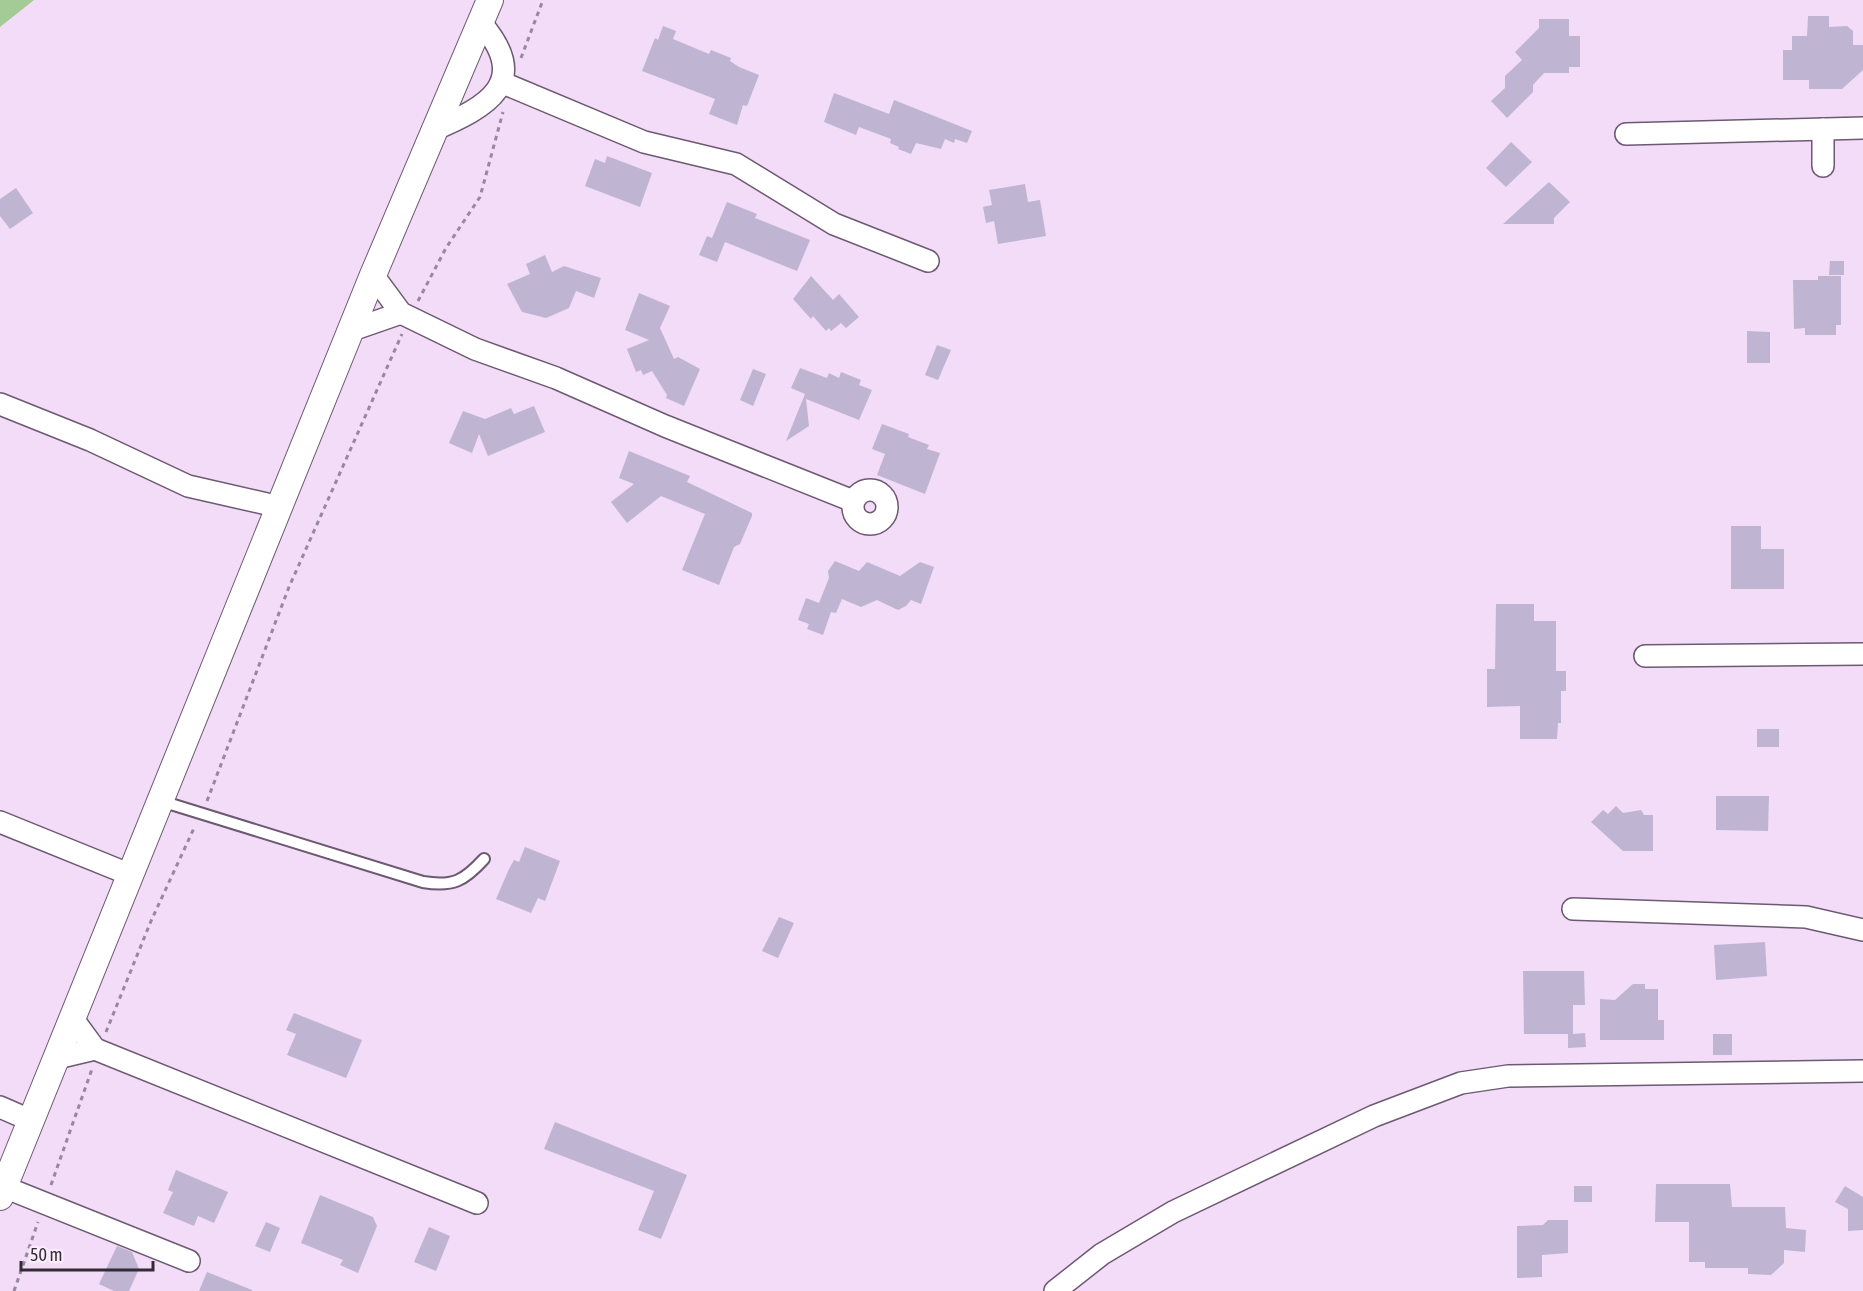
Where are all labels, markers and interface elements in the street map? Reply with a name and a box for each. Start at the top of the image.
scale bar [21,1234,153,1272]
text: 50 m [30,1244,62,1265]

